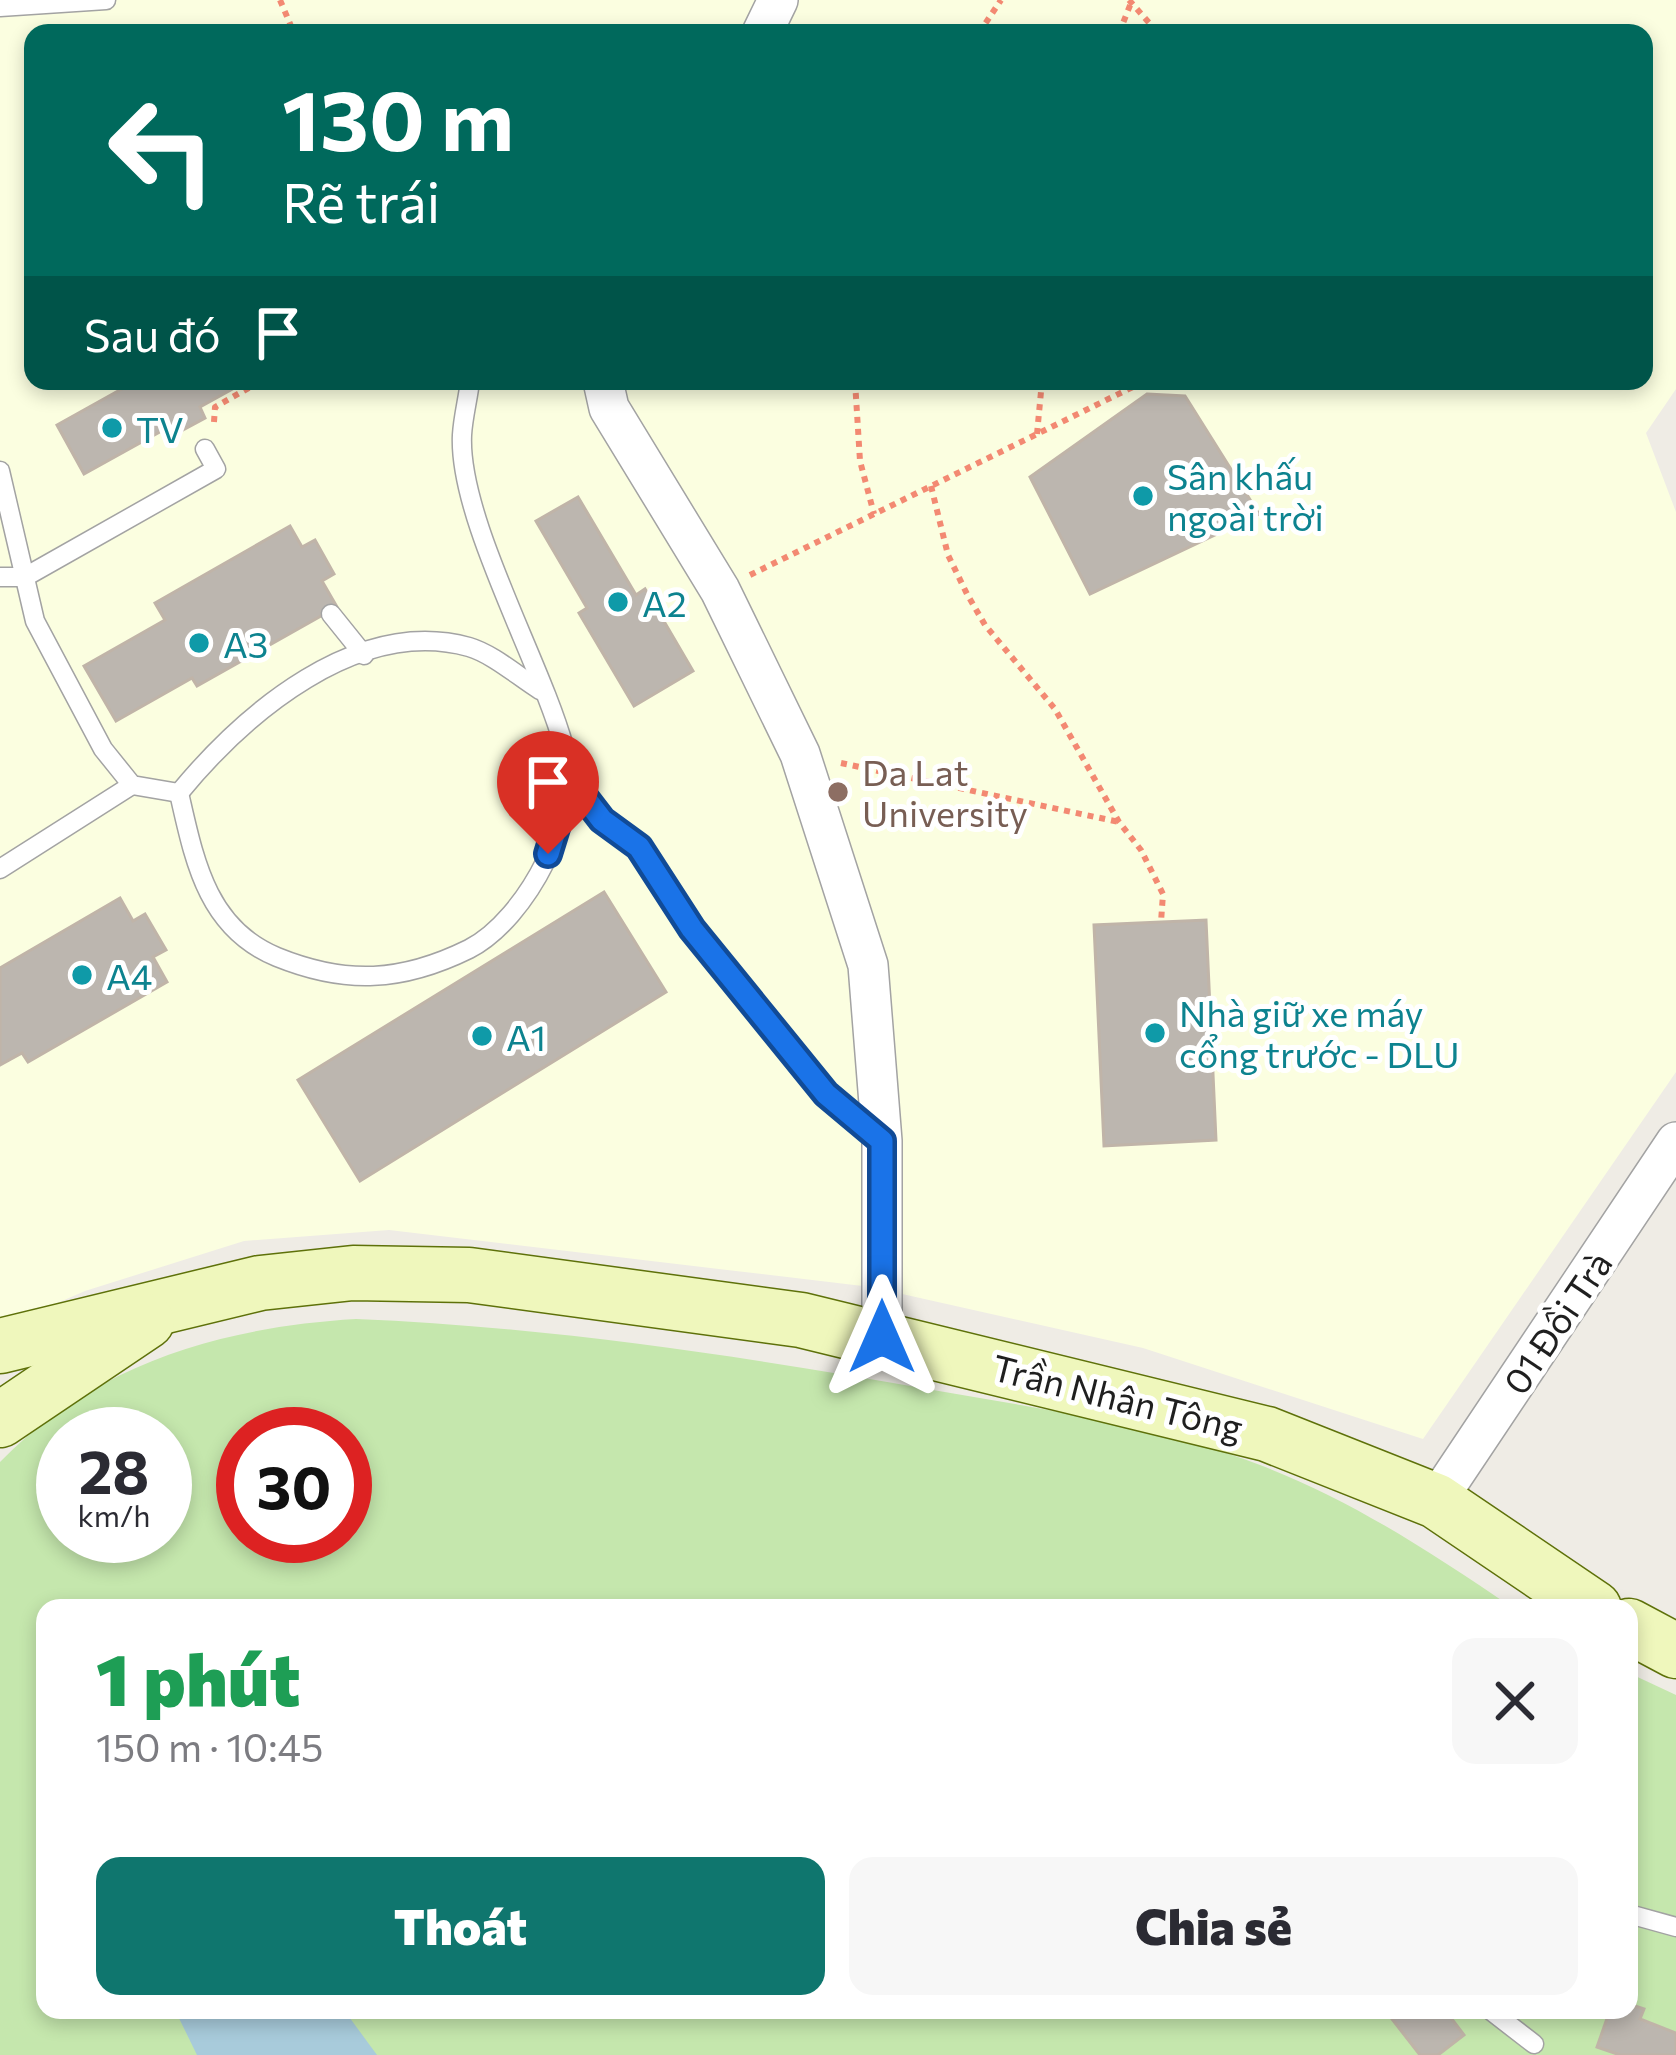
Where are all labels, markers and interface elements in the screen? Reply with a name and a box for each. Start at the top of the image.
text: 130 m [282,66,514,168]
icon: left [84,72,240,228]
text: Rẽ trái [282,168,440,234]
icon: arrive [245,300,311,366]
text: Sau đó [84,306,221,361]
place label: TV [136,406,184,450]
marker: TV [99,415,125,441]
place label: Sân khấu ngoài trời [1167,453,1324,538]
marker: Sân khấu ngoài trời [1130,483,1156,509]
place label: A2 [642,580,687,624]
marker: A2 [605,589,631,615]
place label: A3 [223,621,268,665]
marker: A3 [186,630,212,656]
pin [497,731,599,854]
icon: arrive [515,749,581,815]
place label: Da Lat University [862,749,1028,834]
marker: Da Lat University [825,779,851,805]
place label: A4 [106,953,152,997]
marker: A4 [69,962,95,988]
place label: Nhà giữ xe máy cổng trước - DLU [1179,990,1460,1075]
place label: A1 [506,1014,546,1058]
marker: Nhà giữ xe máy cổng trước - DLU [1142,1020,1168,1046]
marker: A1 [469,1023,495,1049]
street label: 01 Đồi Trà [1492,1242,1620,1402]
position arrow [819,1274,945,1400]
street label: Trần Nhân Tông [988,1344,1248,1448]
speed limit sign: 30 [216,1407,372,1563]
text: 28 [79,1433,149,1506]
text: km/h [78,1496,150,1533]
text: 1 phút [96,1633,300,1721]
button: close [1452,1638,1578,1764]
text: 150 m · 10:45 [96,1722,323,1770]
button: Thoát [96,1857,825,1995]
button: Chia sẻ [849,1857,1578,1995]

